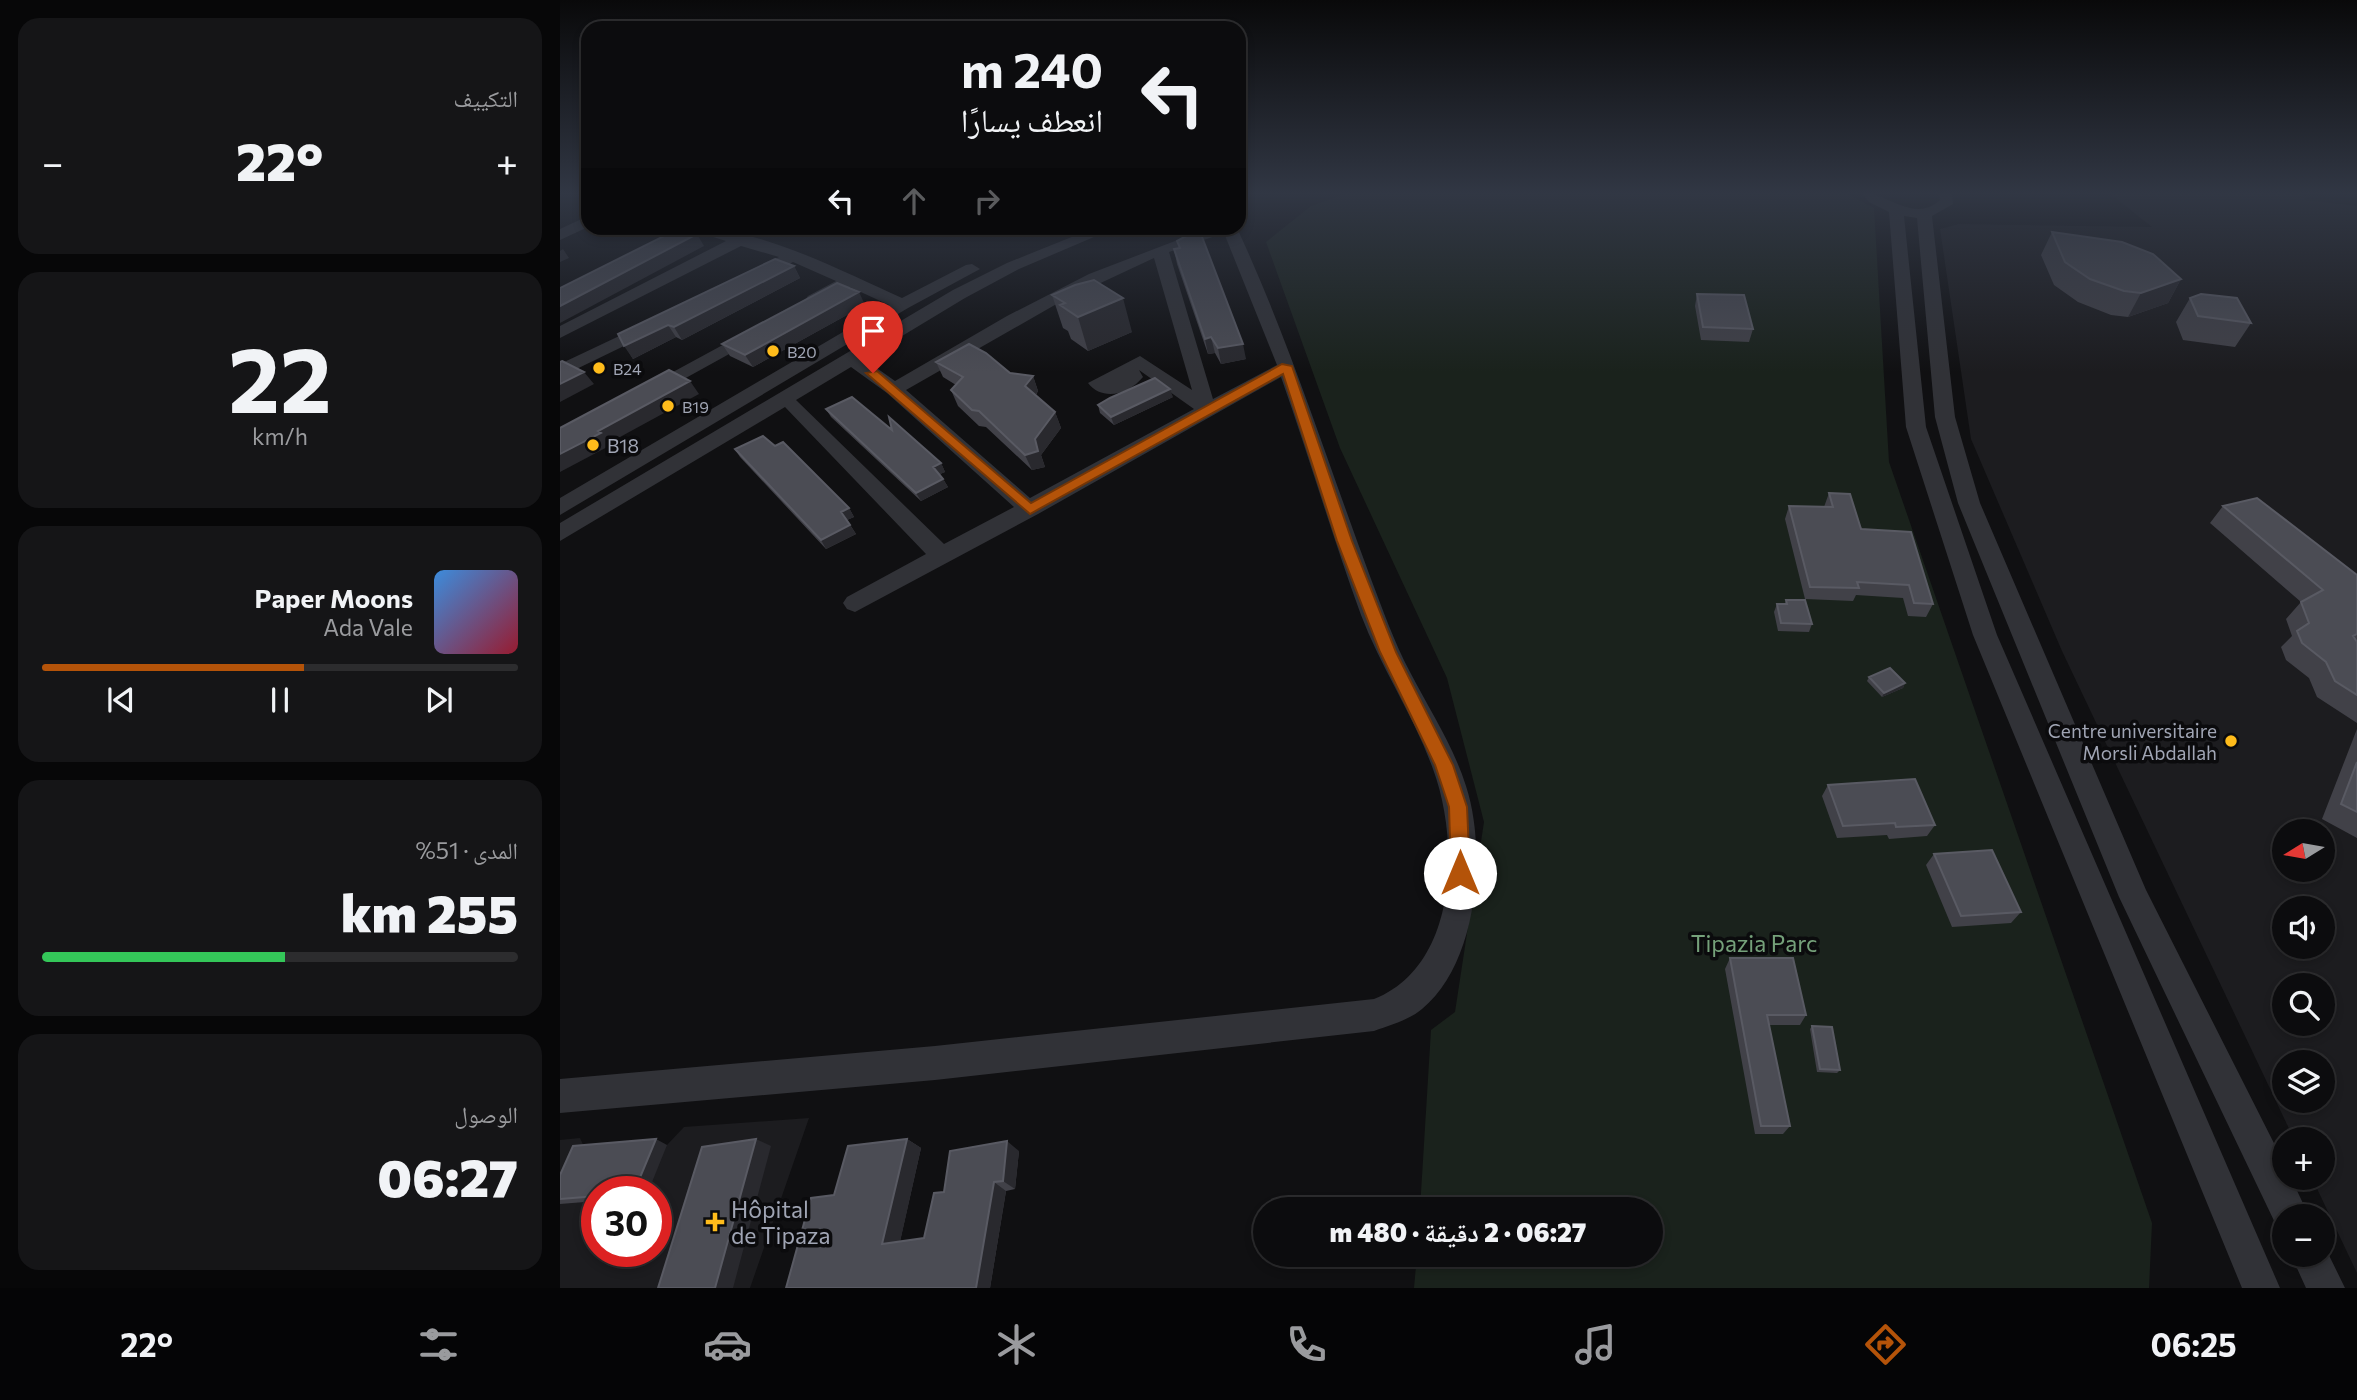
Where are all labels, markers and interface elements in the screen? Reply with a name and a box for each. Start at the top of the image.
text: 240 m [961,38,1103,98]
icon: left [1127,49,1218,140]
text: التكييف [453,84,518,112]
text: انعطف يسارًا [961,99,1103,139]
text: 22° [236,128,323,192]
text: − [42,138,64,185]
text: + [496,138,518,185]
icon: left [822,182,860,220]
icon: ahead [895,182,933,220]
icon: right [968,182,1006,220]
pin [843,301,903,373]
icon: arrive [854,312,892,350]
text: 22 [228,320,332,432]
place label: B20 [787,342,817,361]
marker: B20 [765,343,781,359]
place label: B24 [613,359,642,378]
marker: B24 [591,360,607,376]
place label: B19 [682,397,709,416]
marker: B19 [660,398,676,414]
text: km/h [252,422,308,450]
place label: B18 [607,434,639,457]
marker: B18 [585,437,601,453]
text: Paper Moons [255,582,413,613]
text: Ada Vale [323,613,413,641]
icon: previous [102,681,140,719]
icon: pause [261,681,299,719]
icon: next [420,681,458,719]
place label: Centre universitaire Morsli Abdallah [2048,719,2217,764]
marker: Centre universitaire Morsli Abdallah [2223,733,2239,749]
north arrow [2272,819,2334,882]
map controls [2272,819,2335,1267]
text: المدى · 51% [415,836,518,864]
position arrow [1423,836,1497,910]
text: 255 km [341,880,518,944]
button: sound [2272,896,2335,959]
park label: Tipazia Parc [1691,929,1817,957]
button: search [2272,973,2335,1036]
button: layers [2272,1050,2335,1113]
text: الوصول [454,1100,518,1128]
button: + [2272,1127,2335,1190]
text: 06:27 [377,1144,518,1208]
speed limit sign: 30 [581,1176,672,1267]
place label: Hôpital de Tipaza [731,1195,831,1249]
button: − [2272,1204,2335,1267]
marker: Hôpital de Tipaza [705,1212,725,1232]
text: 06:27 · 2 دقيقة · 480 m [1330,1216,1586,1247]
icon: filters [414,1320,463,1369]
icon: car [703,1320,752,1369]
icon: climate [992,1320,1041,1369]
icon: phone [1282,1320,1331,1369]
icon: music [1571,1320,1620,1369]
icon: directions [1861,1320,1910,1369]
text: 22° [120,1324,173,1364]
text: 06:25 [2150,1324,2237,1364]

